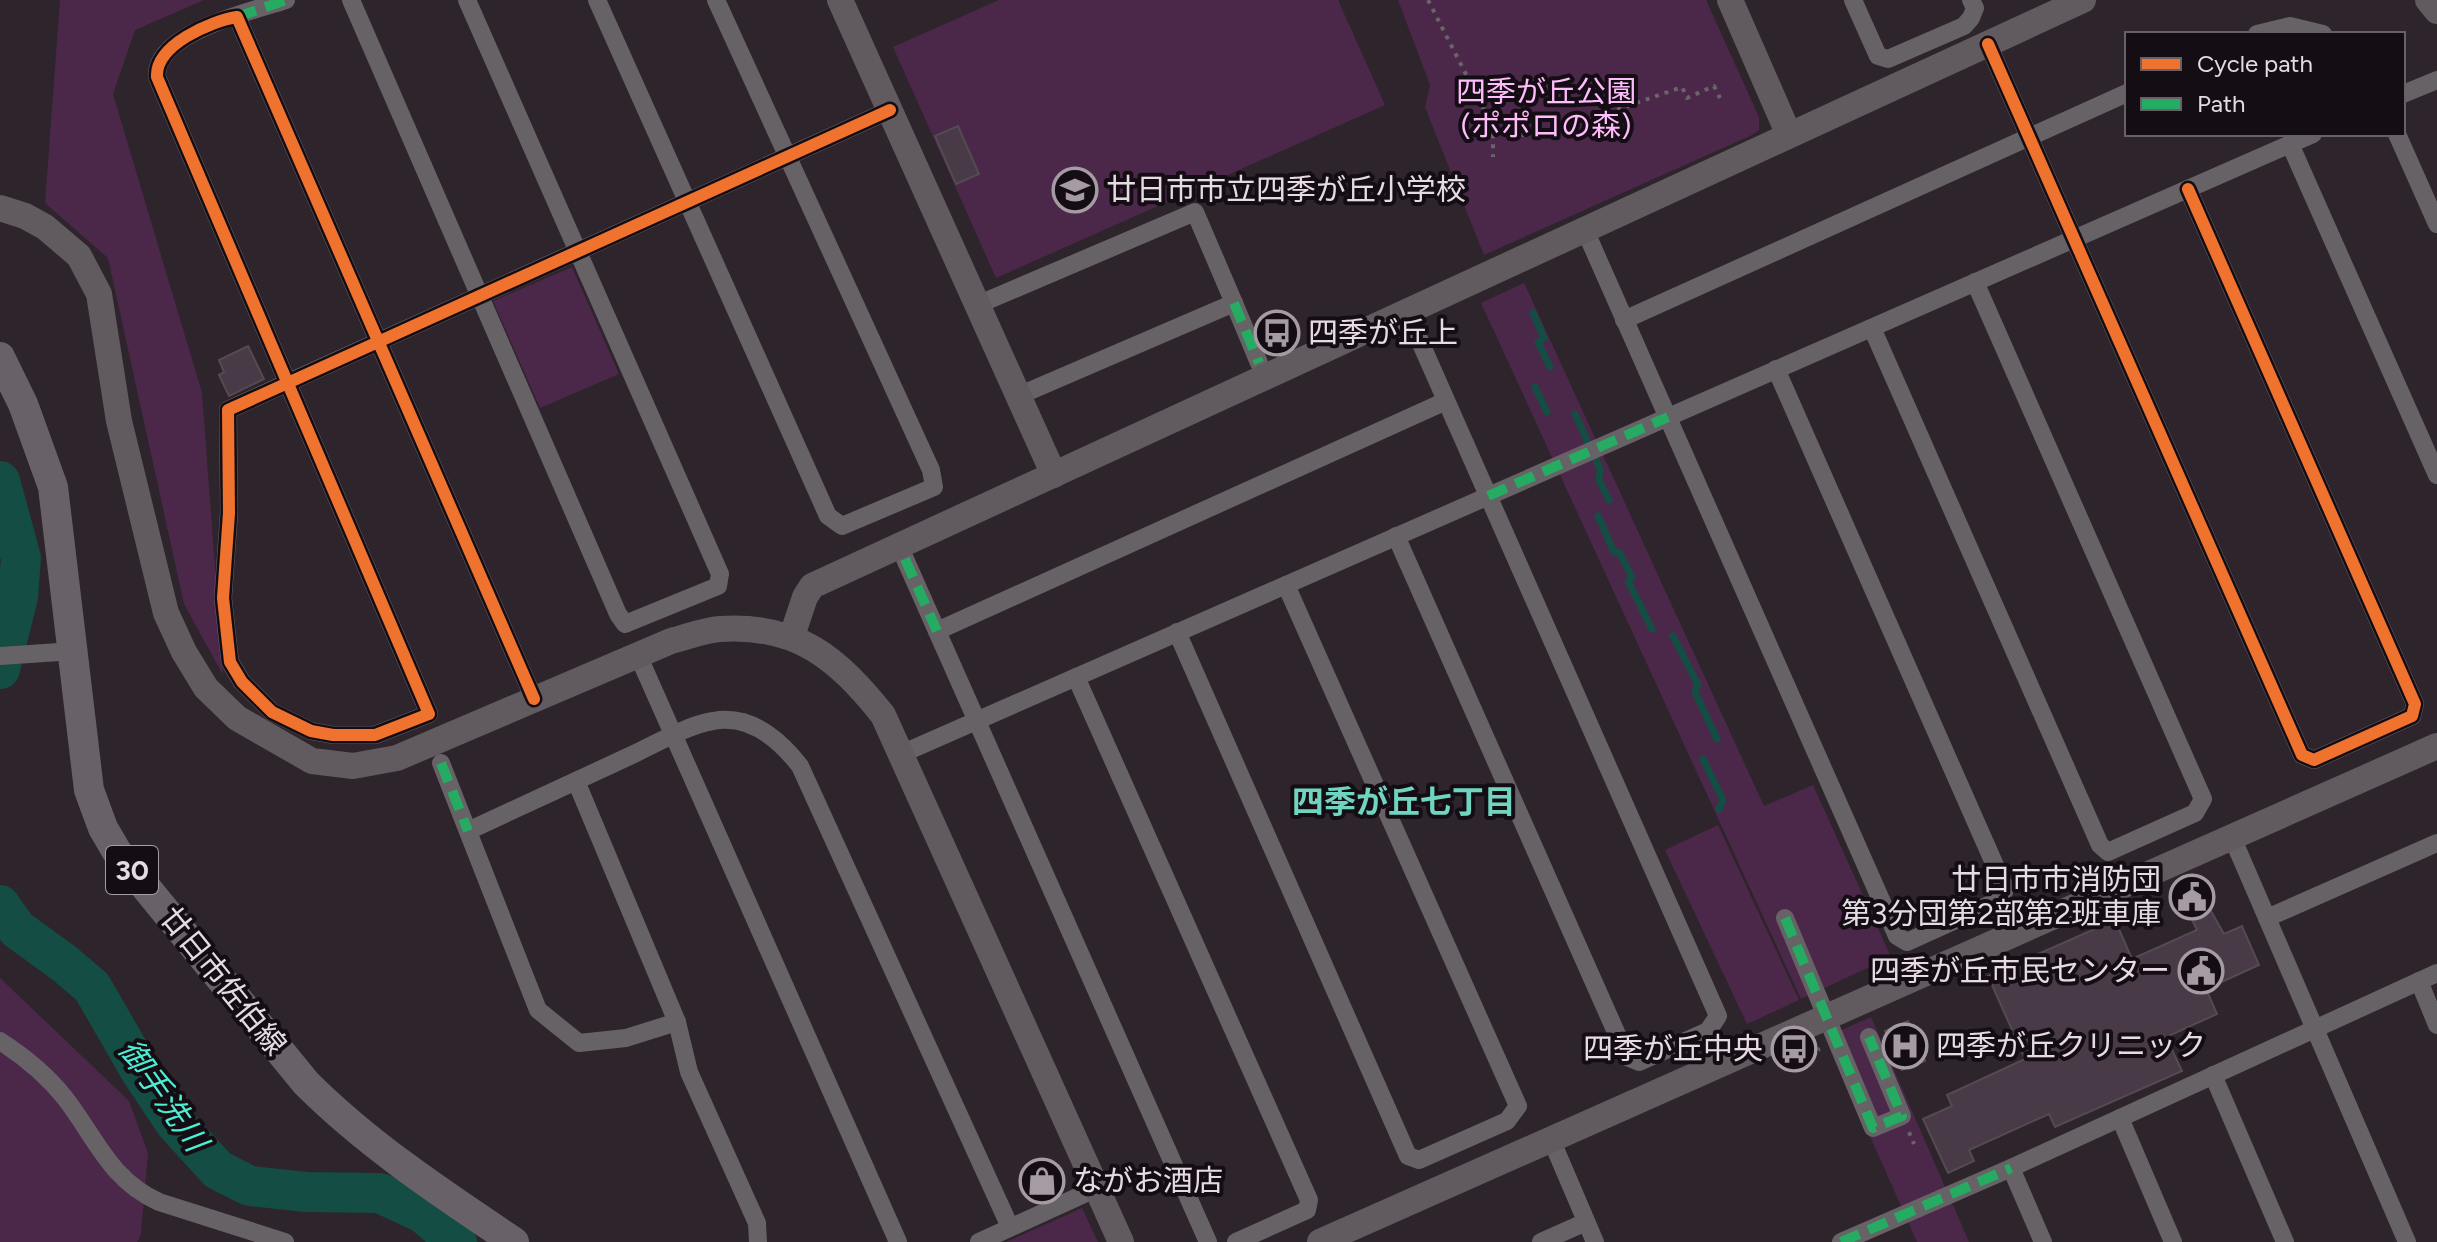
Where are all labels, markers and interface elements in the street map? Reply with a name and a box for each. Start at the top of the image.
legend [2125,32,2405,136]
text: Cycle path [2197,49,2313,78]
park label: 四季が丘公園 (ポポロの森) [1456,73,1636,144]
text: Path [2197,89,2245,118]
school or university icon: 廿日市市立四季が丘小学校 [1051,166,1099,214]
place label: 廿日市市立四季が丘小学校 [1106,171,1466,208]
bus stop icon: 四季が丘上 [1253,309,1301,357]
place label: 四季が丘上 [1308,314,1458,351]
district label: 四季が丘七丁目 [1292,783,1516,821]
road number: 30 [106,846,158,894]
place label: 廿日市市消防団 第3分団第2部第2班車庫 [1841,861,2161,932]
public building icon: 廿日市市消防団 第3分団第2部第2班車庫 [2168,873,2216,921]
street label: 廿日市佐伯線 [152,899,294,1062]
public building icon: 四季が丘市民センター [2177,947,2225,995]
place label: 四季が丘市民センター [1870,952,2170,989]
hospital icon: 四季が丘クリニック [1881,1022,1929,1070]
bus stop icon: 四季が丘中央 [1770,1025,1818,1073]
place label: 四季が丘クリニック [1936,1027,2206,1064]
place label: 四季が丘中央 [1583,1030,1763,1067]
water label: 御手洗川 [111,1032,217,1161]
shop icon: ながお酒店 [1018,1157,1066,1205]
place label: ながお酒店 [1073,1162,1223,1199]

